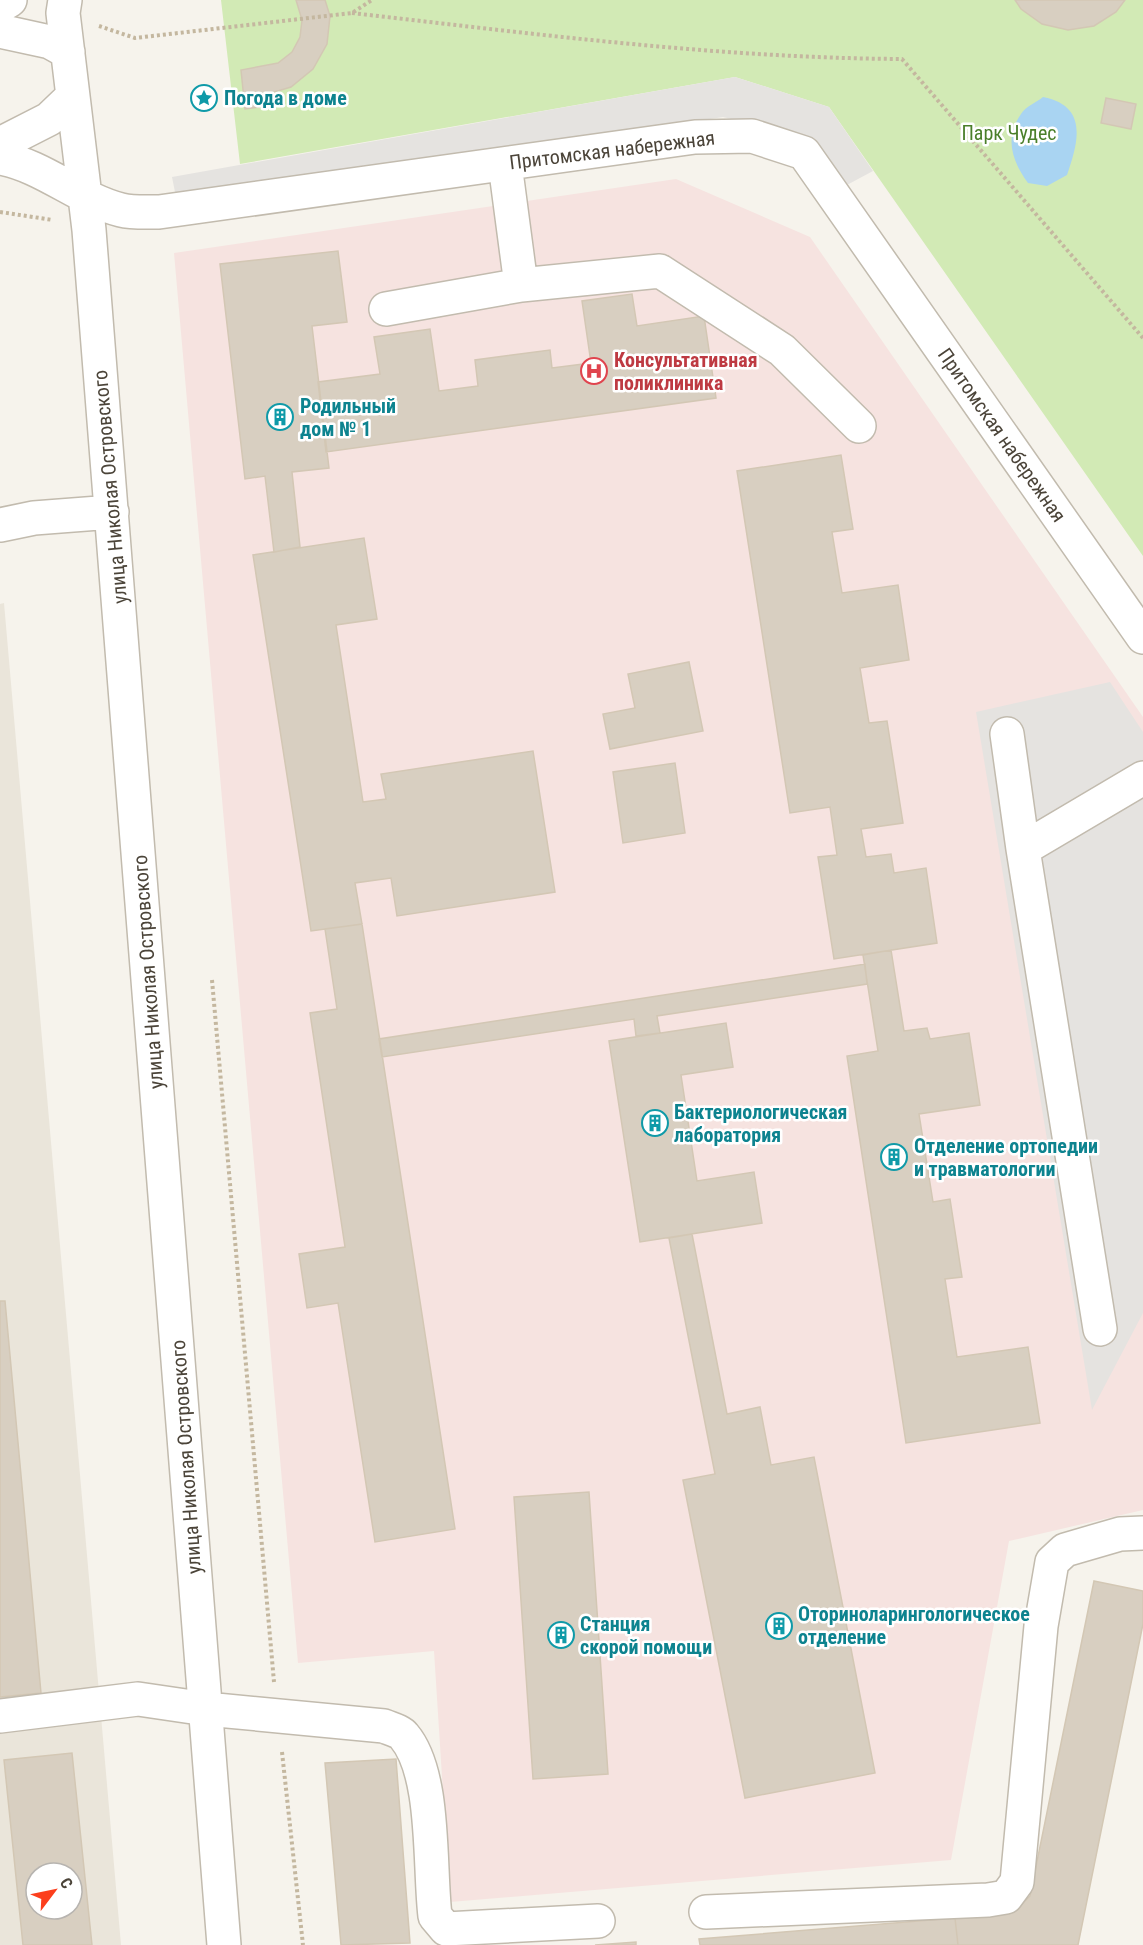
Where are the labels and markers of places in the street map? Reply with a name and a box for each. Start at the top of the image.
place icon: Погода в доме [189,83,219,113]
place label: Погода в доме [224,86,347,110]
place label: Консультативная поликлиника [614,348,758,395]
hospital icon: Консультативная поликлиника [579,356,609,386]
place label: Родильный дом № 1 [300,394,396,441]
building icon: Родильный дом № 1 [265,402,295,432]
place label: Бактериологическая лаборатория [674,1100,847,1147]
building icon: Бактериологическая лаборатория [640,1108,670,1138]
place label: Отделение ортопедии и травматологии [914,1134,1098,1181]
building icon: Отделение ортопедии и травматологии [879,1142,909,1172]
place label: Оториноларингологическое отделение [798,1602,1030,1649]
building icon: Оториноларингологическое отделение [764,1611,794,1641]
place label: Станция скорой помощи [580,1612,712,1659]
building icon: Станция скорой помощи [546,1620,576,1650]

